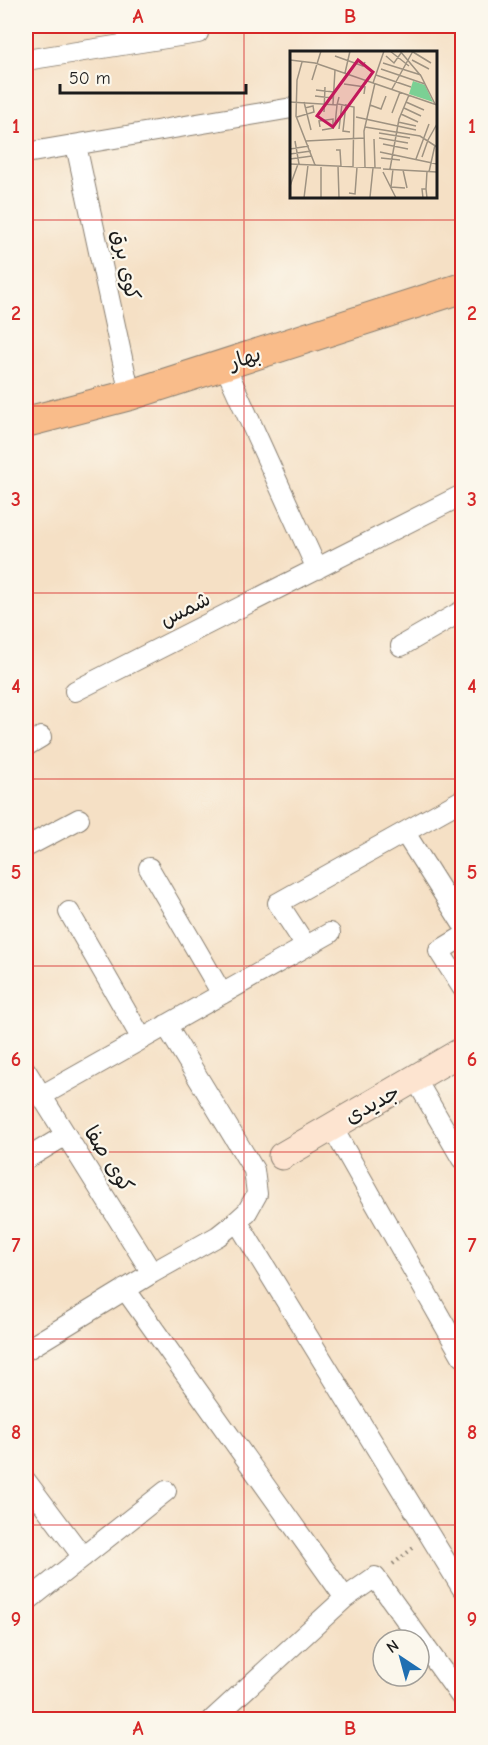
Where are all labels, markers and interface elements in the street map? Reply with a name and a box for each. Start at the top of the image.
text: A [132,5,144,28]
text: B [344,5,356,28]
inset map [290,51,437,198]
scale bar [60,57,246,95]
text: 50 m [69,68,111,89]
text: 1 [12,115,20,138]
text: 1 [468,115,476,138]
street label: کوی برق [106,228,145,303]
text: 2 [11,302,21,325]
text: 2 [467,302,477,325]
street label: بهار [224,342,264,376]
text: 3 [11,488,21,511]
text: 3 [467,488,477,511]
street label: شمس [156,586,214,632]
text: 4 [11,675,21,698]
text: 4 [467,675,477,698]
text: 5 [11,861,21,884]
text: 5 [467,861,477,884]
text: 6 [11,1048,21,1071]
text: 6 [467,1048,477,1071]
street label: جدیدی [341,1079,403,1129]
street label: کوی صفا [78,1121,139,1197]
text: 7 [12,1234,21,1257]
text: 7 [468,1234,477,1257]
text: 8 [11,1421,21,1444]
text: 8 [467,1421,477,1444]
text: 9 [11,1608,21,1631]
text: 9 [467,1608,477,1631]
north arrow [371,1628,431,1688]
text: N [383,1636,402,1657]
text: A [132,1717,144,1740]
text: B [344,1717,356,1740]

